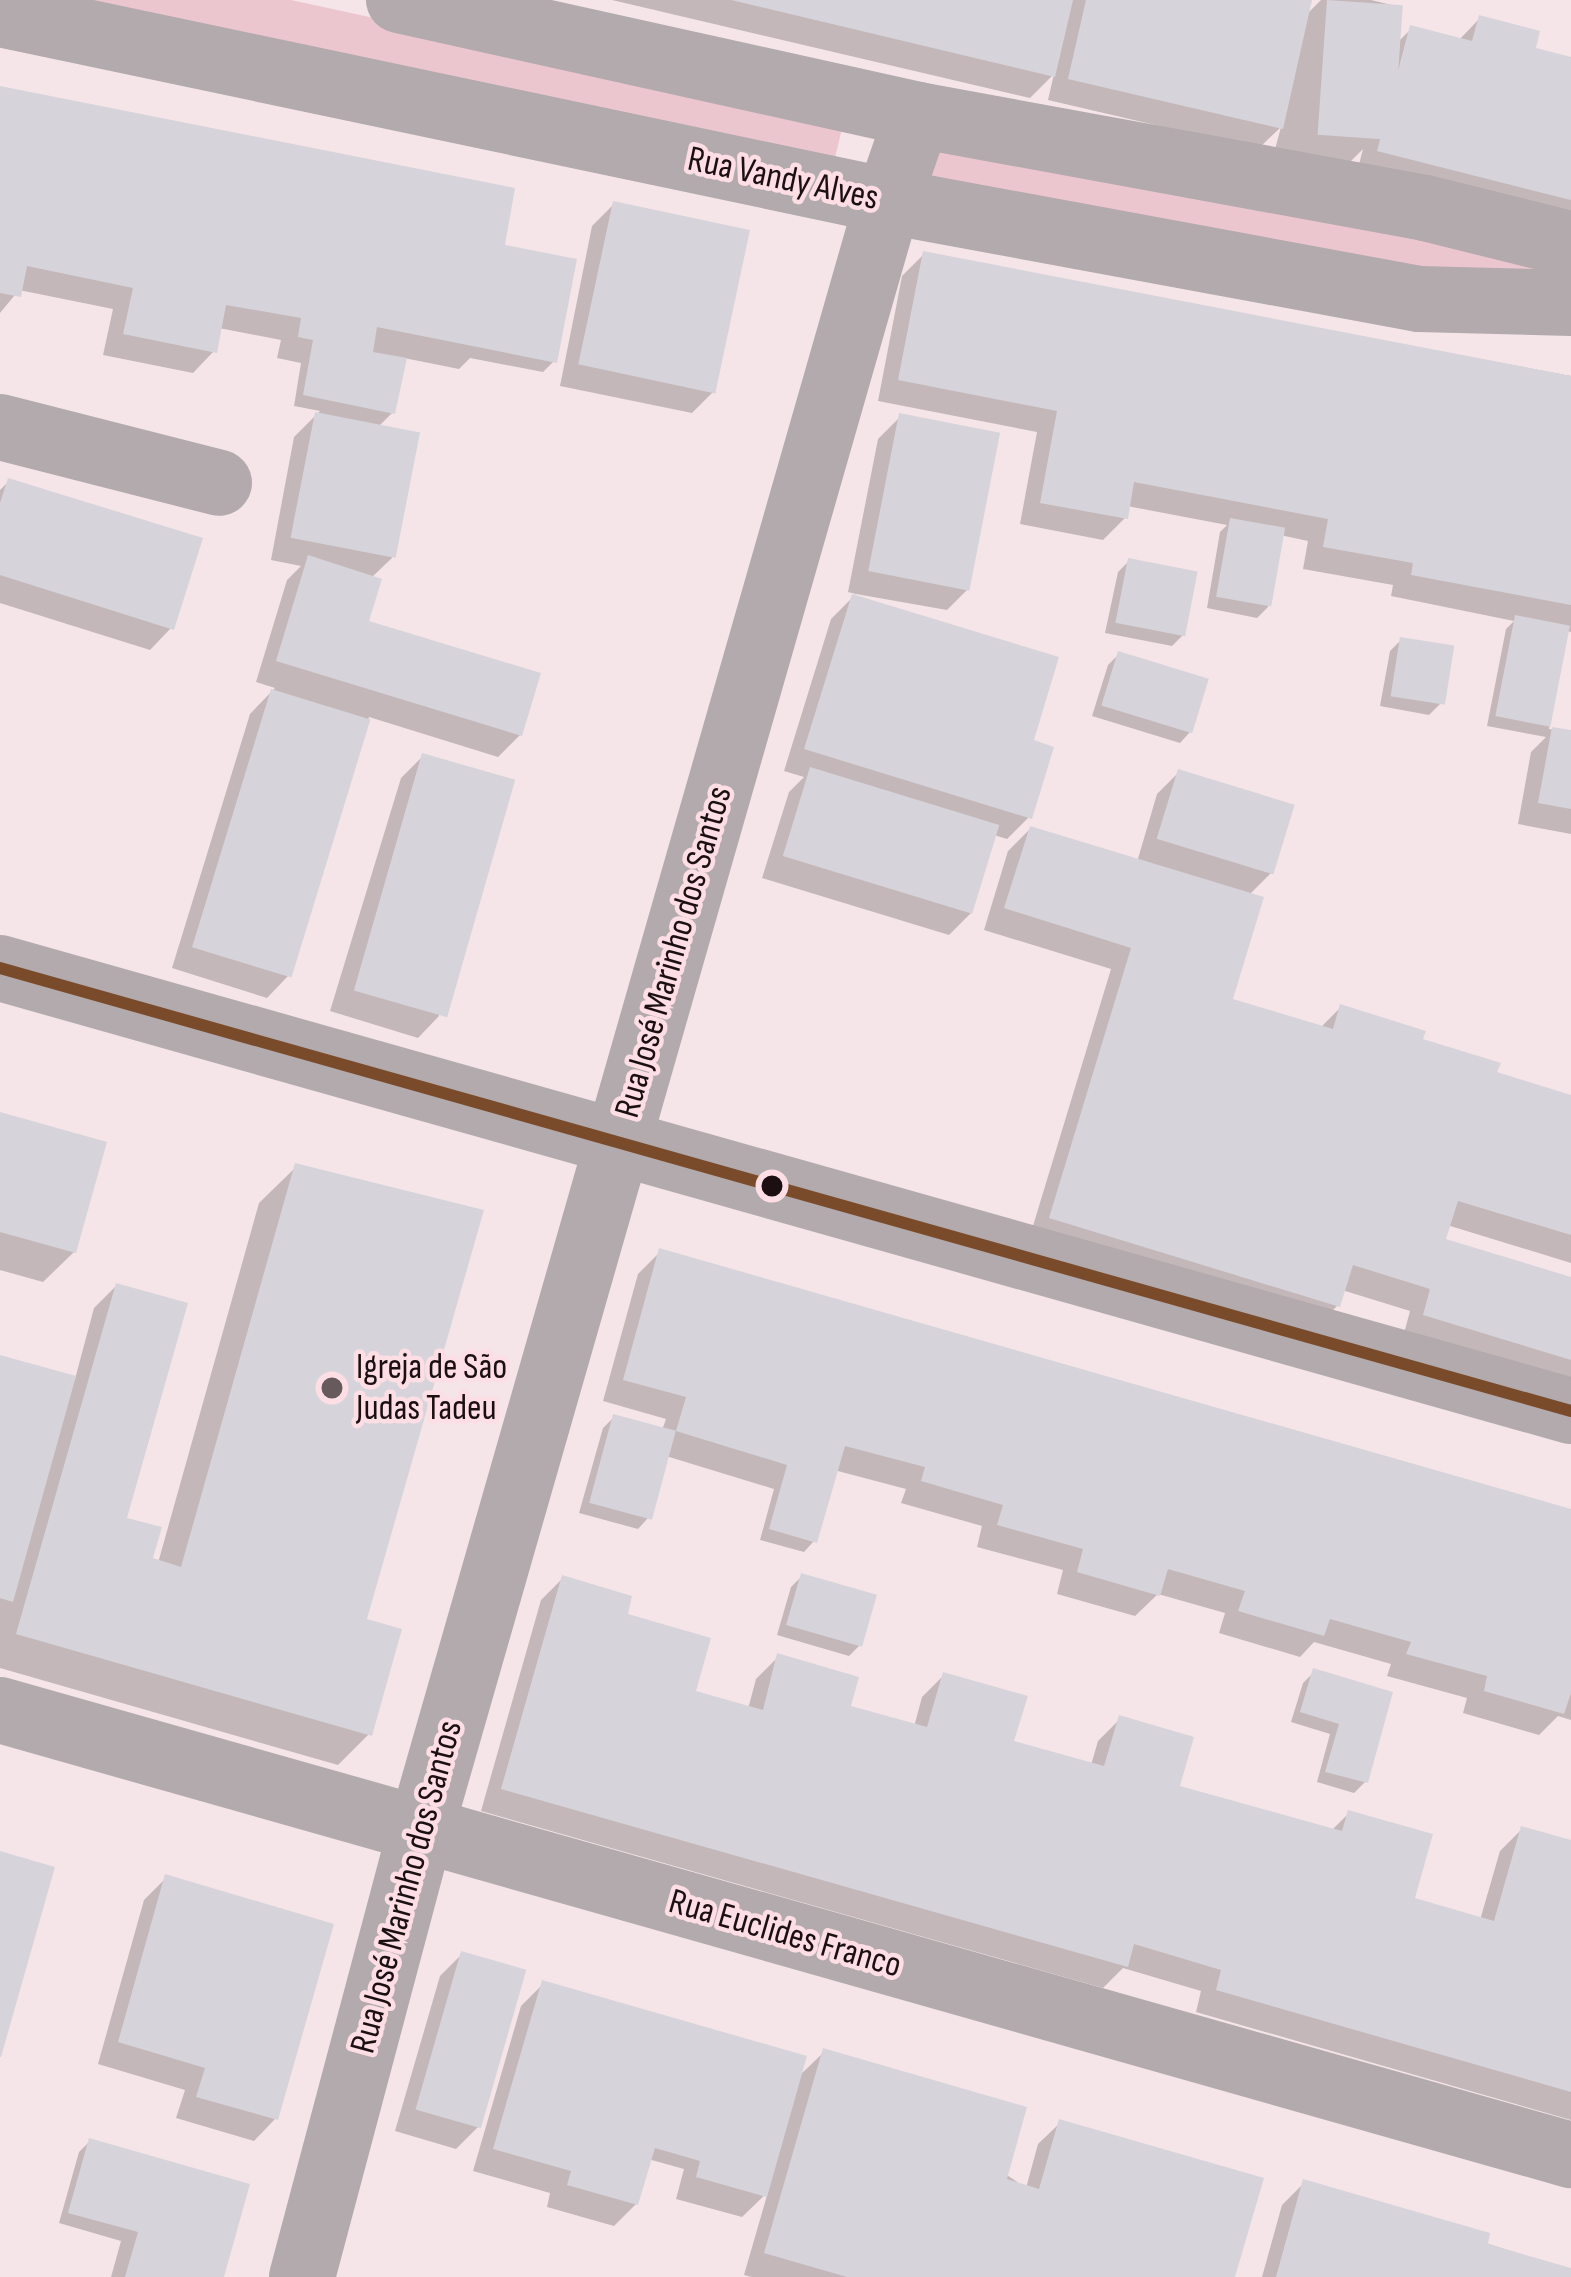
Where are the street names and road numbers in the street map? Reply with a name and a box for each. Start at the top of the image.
street label: Rua Vandy Alves [684,138,882,220]
street label: Rua José Marinho dos Santos [606,781,742,1123]
street label: Rua José Marinho dos Santos [342,1716,472,2058]
street label: Rua Euclides Franco [664,1880,906,1988]

